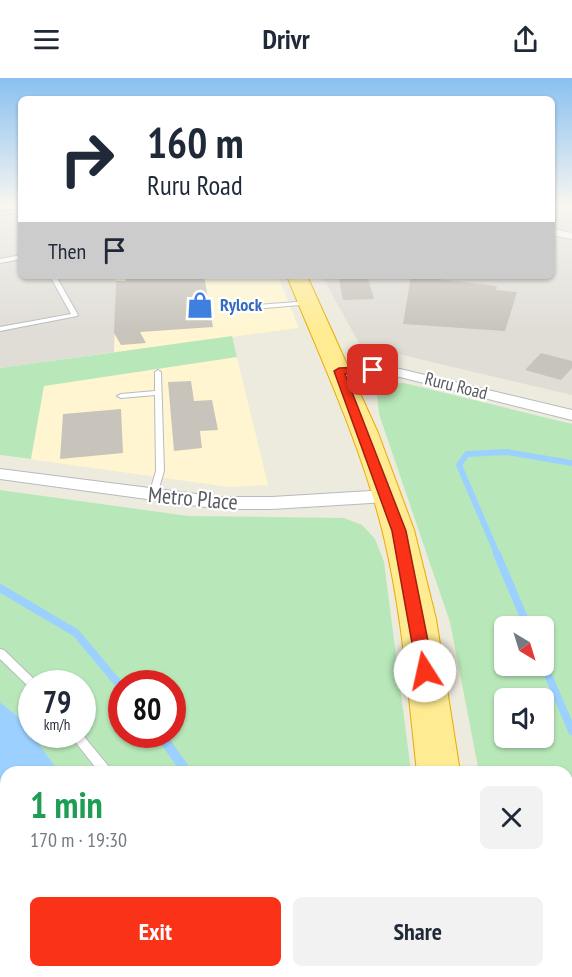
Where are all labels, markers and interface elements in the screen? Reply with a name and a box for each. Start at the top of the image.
text: Drivr [262,22,310,56]
icon: menu [30,23,63,56]
icon: share [509,23,542,56]
text: 160 m [147,115,244,170]
icon: right [48,120,126,198]
text: Ruru Road [147,168,243,202]
icon: arrive [98,234,131,267]
text: Then [48,237,86,265]
shop icon: Rylock [185,290,215,320]
place label: Rylock [220,293,263,316]
pin [347,344,398,395]
icon: arrive [356,353,389,386]
street label: Ruru Road [422,367,490,404]
street label: Metro Place [147,480,239,516]
north arrow [494,616,554,676]
map controls [494,616,554,748]
position arrow [393,639,457,703]
speed limit sign: 80 [108,670,186,748]
text: 79 [43,682,71,721]
button: sound [494,688,554,748]
text: km/h [44,715,70,734]
text: 1 min [30,781,103,828]
button: close [480,786,543,849]
text: 170 m · 19:30 [30,827,127,853]
button: Exit [30,897,281,966]
button: Share [293,897,543,966]

